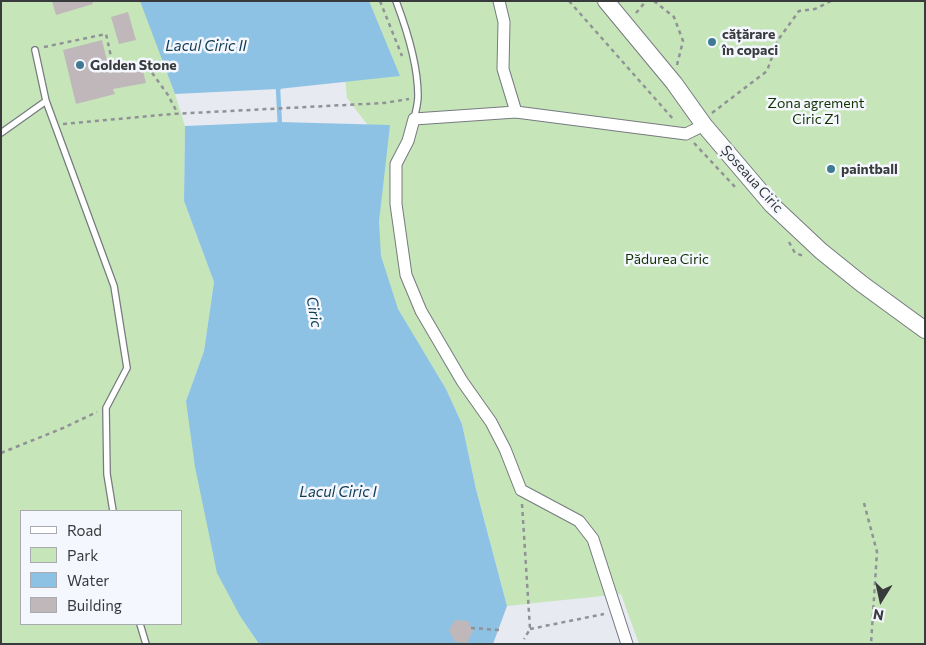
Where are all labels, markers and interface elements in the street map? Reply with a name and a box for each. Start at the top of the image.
place label: cățărare în copaci [722,26,778,58]
marker: cățărare în copaci [706,36,718,48]
water label: Lacul Ciric II [165,37,247,55]
place label: Golden Stone [90,57,177,73]
marker: Golden Stone [74,59,86,71]
park label: Zona agrement Ciric Z1 [768,95,864,128]
street label: Șoseaua Ciric [717,142,787,216]
place label: paintball [841,161,898,177]
marker: paintball [825,163,837,175]
park label: Pădurea Ciric [625,251,709,267]
water label: Ciric [302,295,326,329]
water label: Lacul Ciric I [299,483,377,501]
legend [20,510,182,625]
text: Road [67,521,102,539]
text: Park [67,546,98,564]
text: Water [67,571,109,589]
north arrow [856,575,906,625]
text: Building [67,596,122,614]
text: N [872,606,885,625]

